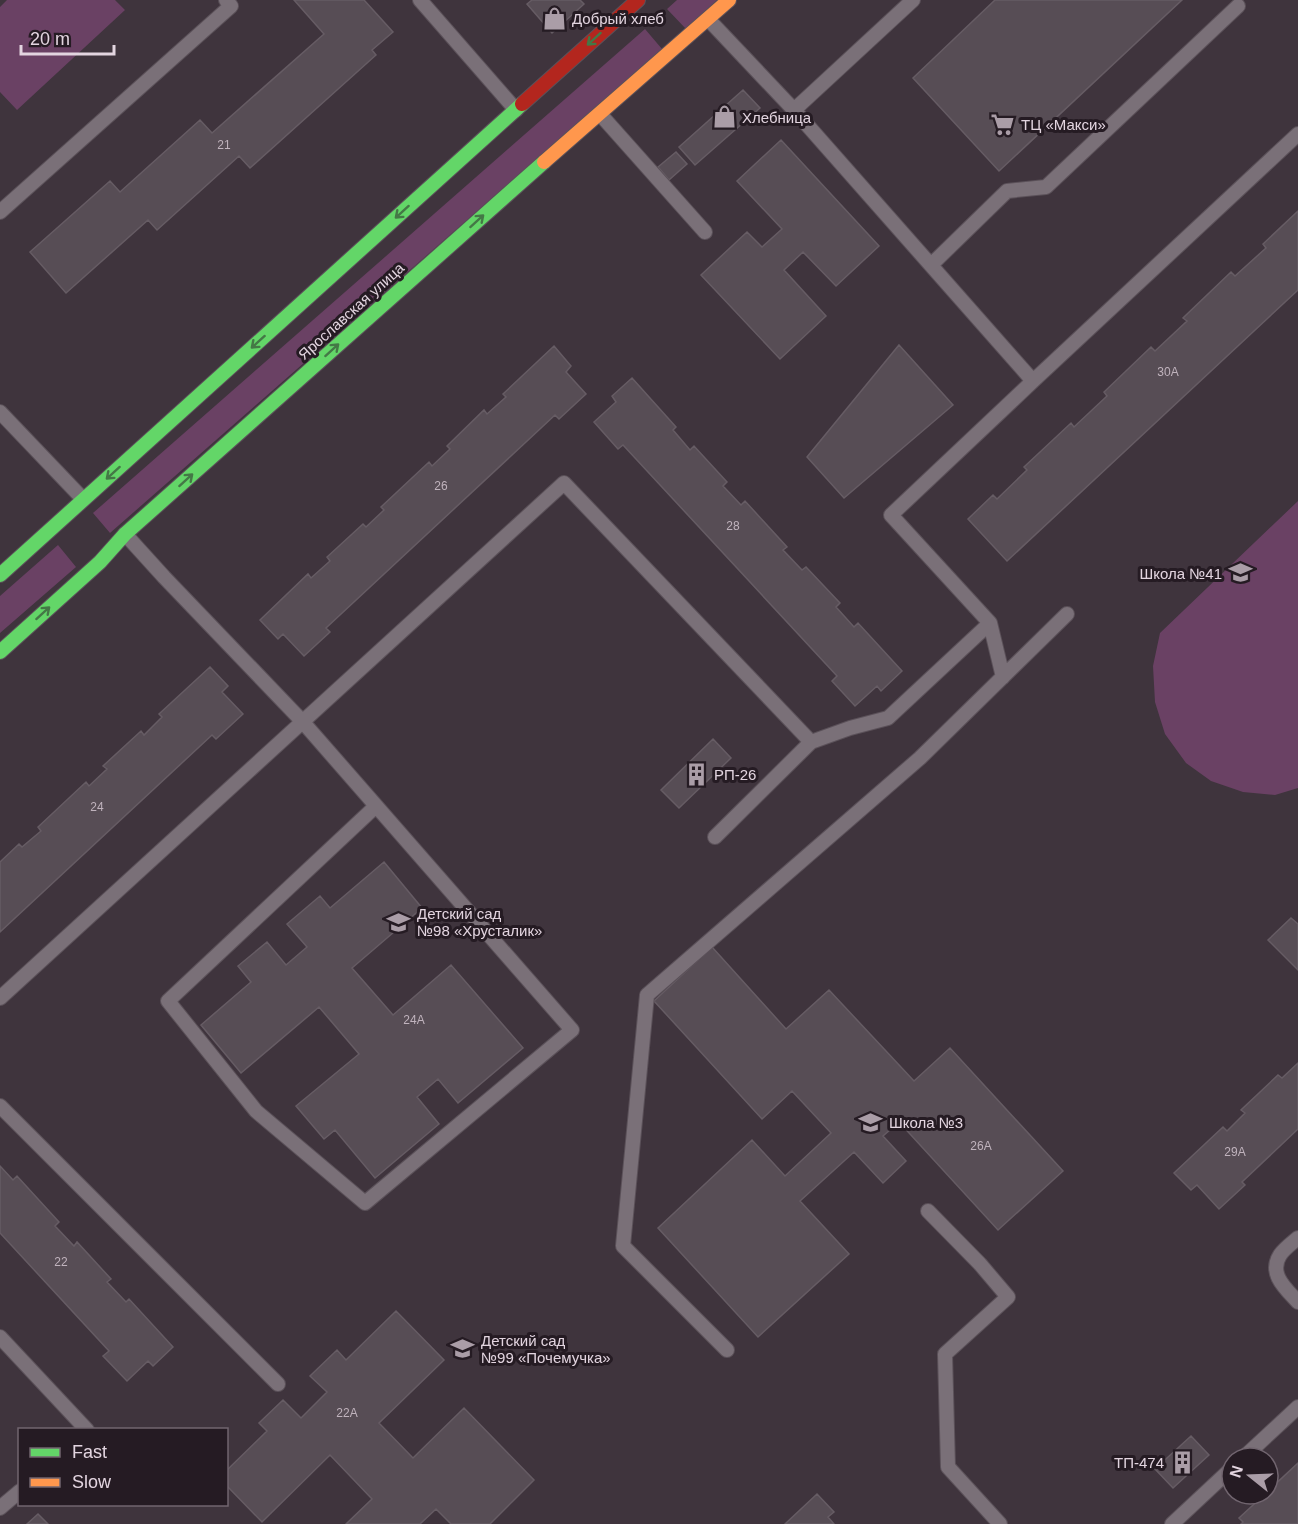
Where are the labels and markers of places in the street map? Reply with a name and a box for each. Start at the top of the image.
shop icon: Добрый хлеб [541,5,567,31]
place label: Добрый хлеб [572,10,664,27]
shop icon: Хлебница [711,104,737,130]
place label: Хлебница [742,109,812,126]
supermarket icon: ТЦ «Макси» [990,111,1016,137]
place label: ТЦ «Макси» [1021,116,1106,133]
school or university icon: Школа №41 [1227,560,1253,586]
place label: Школа №41 [1139,565,1222,582]
building icon: РП-26 [683,761,709,787]
place label: РП-26 [714,766,756,783]
place label: Детский сад №98 «Хрусталик» [417,905,542,939]
school or university icon: Детский сад №98 «Хрусталик» [386,909,412,935]
school or university icon: Школа №3 [858,1109,884,1135]
place label: Школа №3 [889,1114,963,1131]
place label: Детский сад №99 «Почемучка» [481,1332,611,1366]
school or university icon: Детский сад №99 «Почемучка» [450,1336,476,1362]
building icon: ТП-474 [1169,1449,1195,1475]
place label: ТП-474 [1114,1454,1164,1471]

